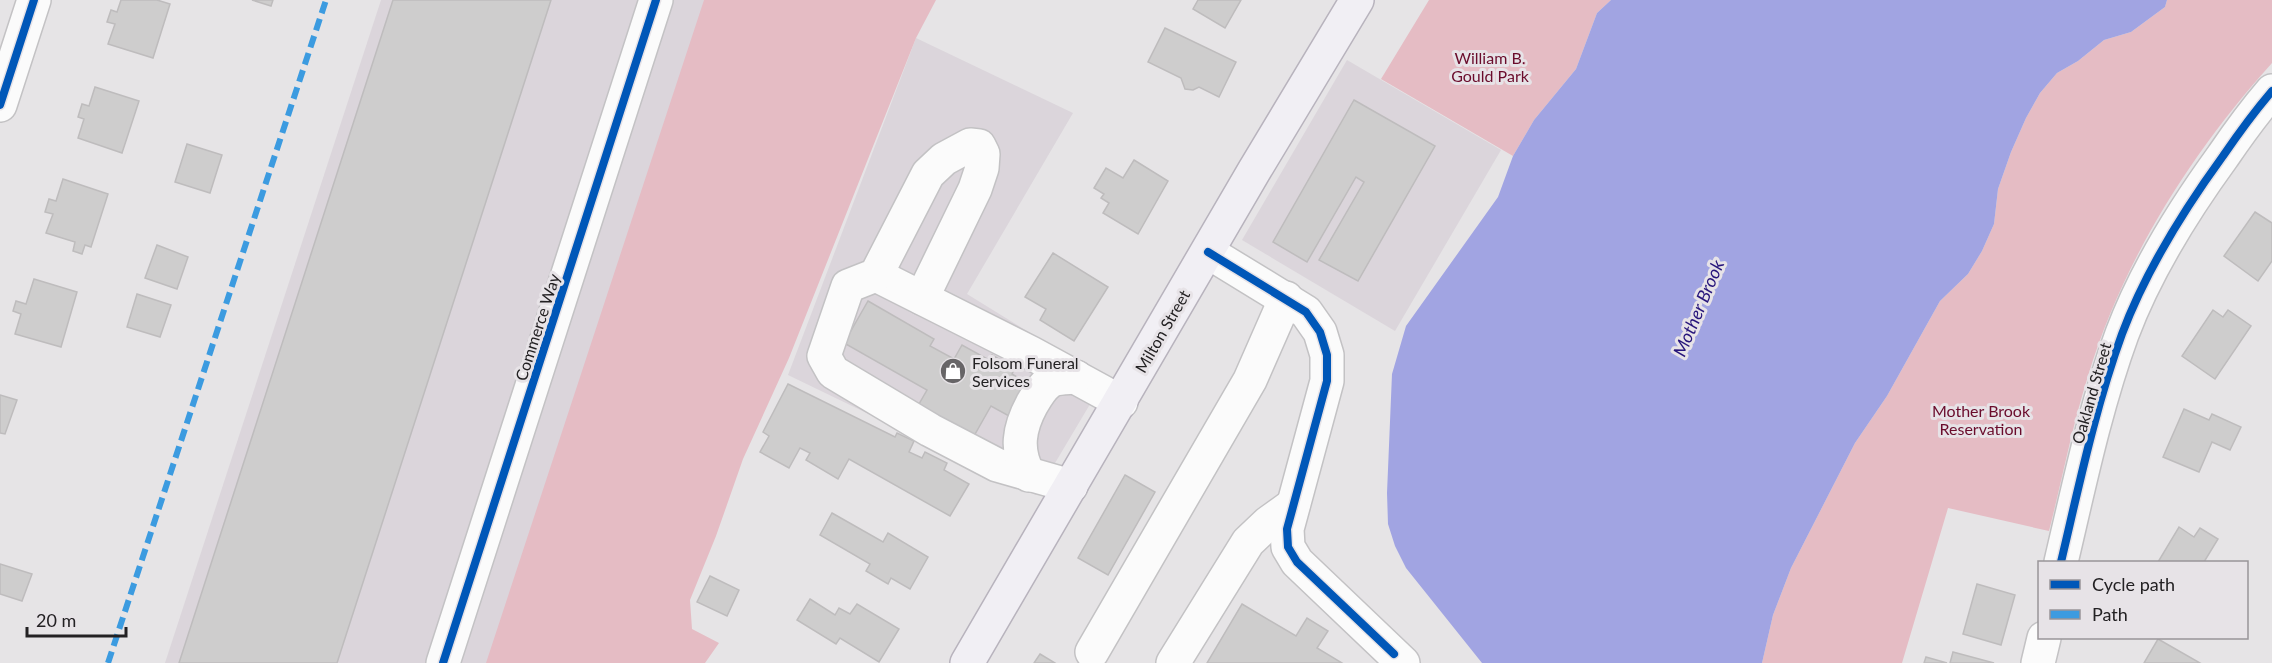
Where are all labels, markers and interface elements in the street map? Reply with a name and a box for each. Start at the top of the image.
park label: William B. Gould Park [1451,48,1530,85]
water label: Mother Brook [1668,256,1728,360]
street label: Commerce Way [511,270,563,383]
street label: Milton Street [1131,286,1193,376]
street label: Oakland Street [2067,340,2115,446]
place label: Folsom Funeral Services [972,353,1079,390]
shop icon: Folsom Funeral Services [938,356,968,386]
park label: Mother Brook Reservation [1932,401,2031,438]
legend [2038,561,2248,639]
text: Cycle path [2092,573,2175,595]
scale bar [27,600,126,638]
text: Path [2092,603,2128,625]
text: 20 m [36,609,76,631]

